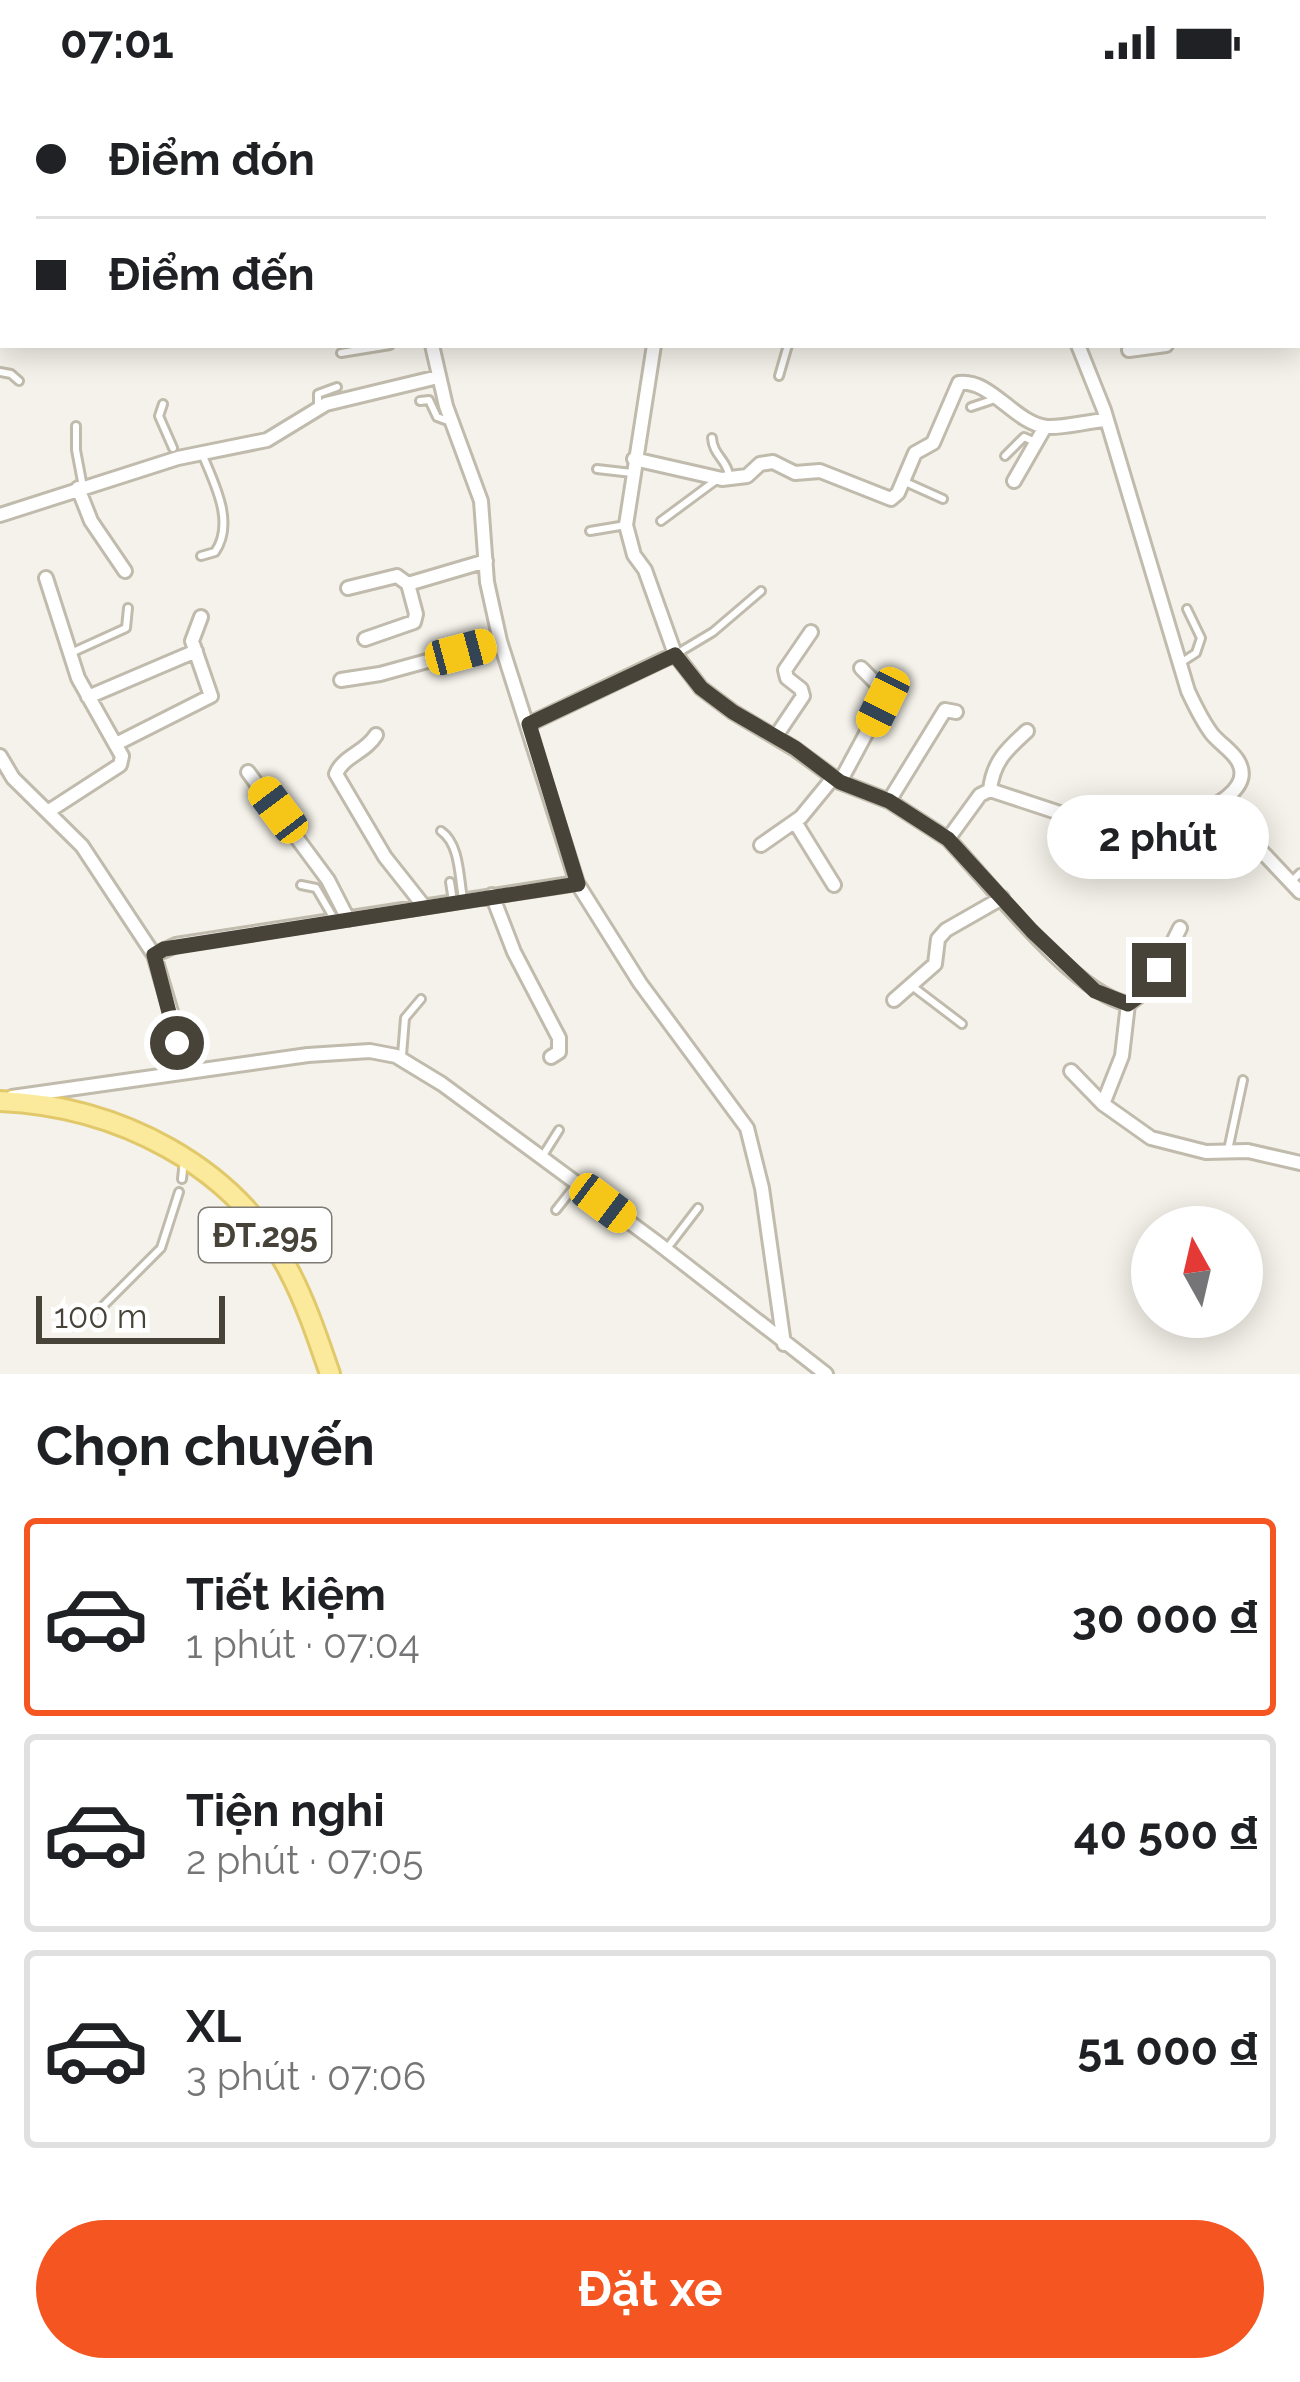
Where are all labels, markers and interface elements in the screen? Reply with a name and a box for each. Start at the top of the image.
text: 07:01 [60,16,174,69]
text: Điểm đón [108,133,315,186]
text: Điểm đến [108,248,315,301]
car [422,625,500,679]
car [851,662,915,742]
car [242,770,314,850]
callout: 2 phút [1048,796,1270,880]
text: 2 phút [1099,814,1217,860]
route end [1132,943,1186,997]
route start [150,1016,204,1070]
car [563,1167,643,1239]
north arrow [1131,1206,1263,1338]
map controls [1131,1206,1263,1338]
road number: ĐT.295 [199,1208,331,1262]
scale bar [36,1290,225,1343]
text: 100 m [54,1297,147,1336]
text: Chọn chuyến [36,1414,375,1478]
icon: car [42,1563,150,1671]
text: Tiết kiệm [186,1568,386,1621]
text: 30 000 ₫ [1072,1591,1258,1644]
text: 1 phút · 07:04 [186,1621,420,1667]
icon: car [42,1779,150,1887]
text: Tiện nghi [186,1784,385,1837]
text: 40 500 ₫ [1074,1807,1258,1860]
text: 2 phút · 07:05 [186,1837,423,1883]
icon: car [42,1995,150,2103]
text: XL [186,2000,241,2053]
text: 51 000 ₫ [1077,2023,1258,2076]
text: 3 phút · 07:06 [186,2053,426,2099]
button: Đặt xe [36,2220,1264,2358]

